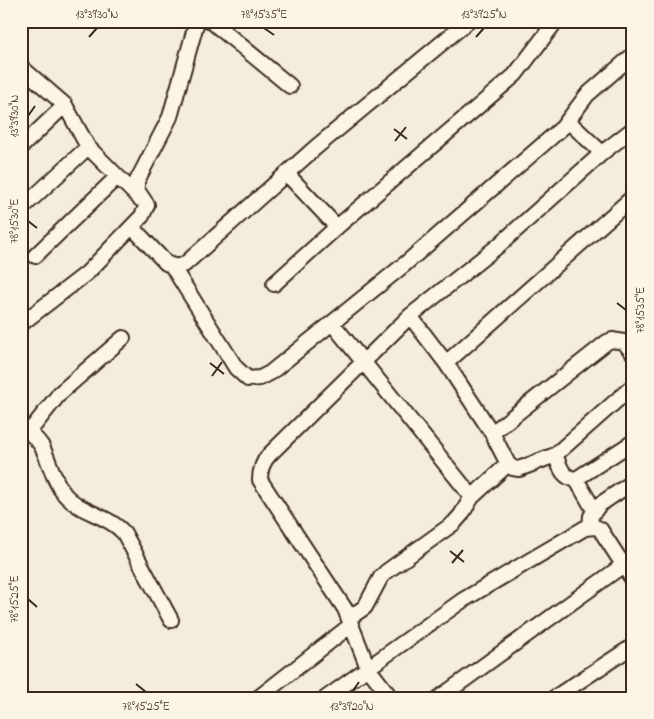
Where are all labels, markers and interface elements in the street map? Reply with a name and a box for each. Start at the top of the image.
text: 13°39'30"N [76,6,118,24]
text: 78°15'35"E [241,6,287,24]
text: 13°39'25"N [461,6,507,24]
text: 13°39'30"N [6,95,24,137]
text: 78°15'30"E [6,199,24,243]
text: 78°15'35"E [632,287,650,333]
text: 78°15'25"E [6,575,24,623]
text: 78°15'25"E [122,698,170,716]
text: 13°39'20"N [330,698,374,716]

